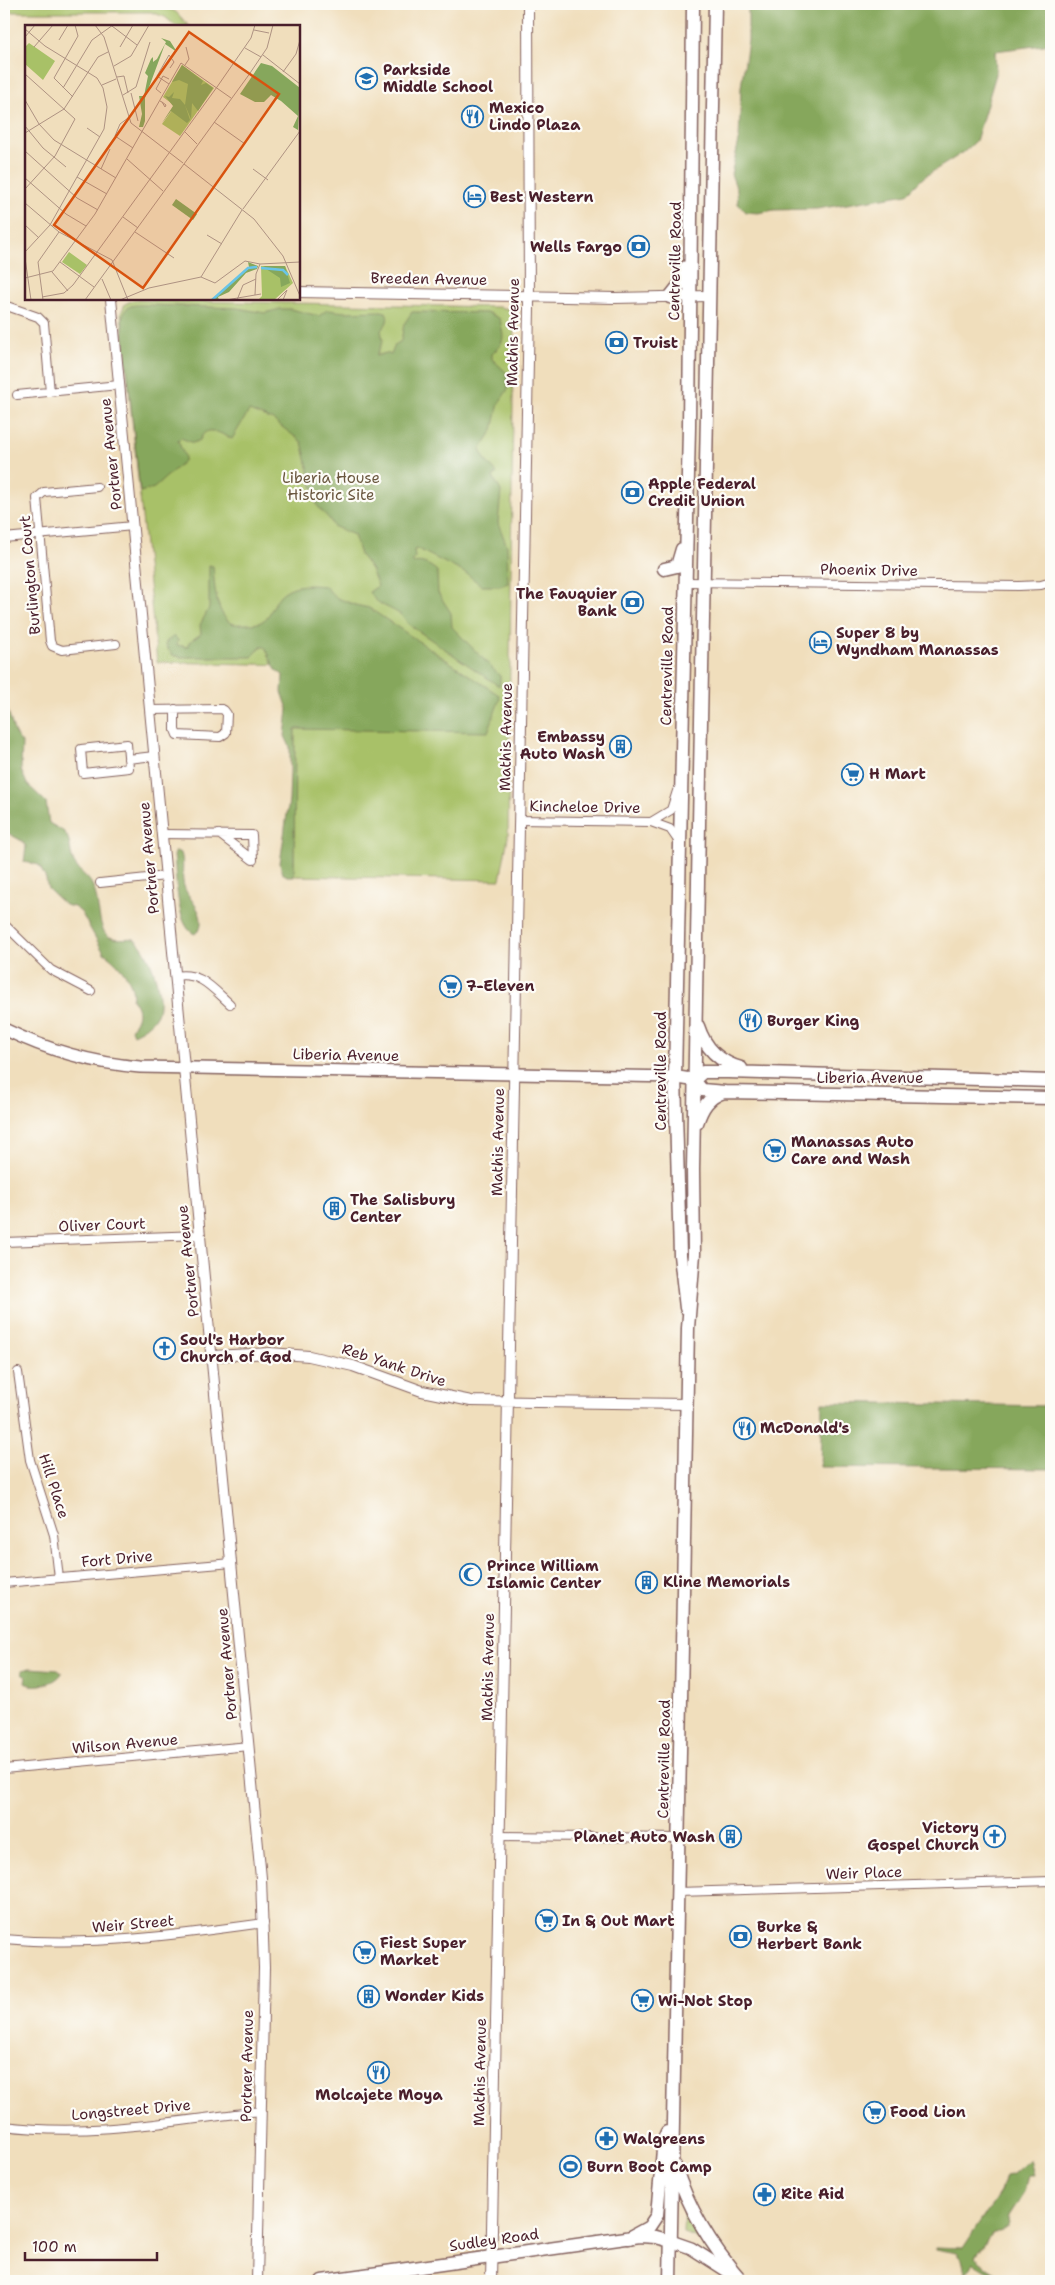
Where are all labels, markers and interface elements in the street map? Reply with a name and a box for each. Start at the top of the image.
inset map [25,25,300,300]
place label: Parkside Middle School [383,60,493,97]
school or university icon: Parkside Middle School [355,67,379,91]
place label: Mexico Lindo Plaza [489,98,581,135]
restaurant icon: Mexico Lindo Plaza [461,105,485,129]
hotel icon: Best Western [462,185,486,209]
place label: Best Western [490,187,593,207]
street label: Centreville Road [664,201,686,321]
bank icon: Wells Fargo [626,235,650,259]
place label: Wells Fargo [530,237,622,257]
street label: Breeden Avenue [371,268,487,290]
street label: Mathis Avenue [502,278,524,386]
bank icon: Truist [605,331,629,355]
place label: Truist [633,333,678,353]
street label: Portner Avenue [95,397,127,511]
park label: Liberia House Historic Site [282,468,380,505]
place label: Apple Federal Credit Union [648,474,756,511]
bank icon: Apple Federal Credit Union [620,481,644,505]
street label: Burlington Court [15,514,45,636]
street label: Phoenix Drive [820,559,918,581]
place label: The Fauquier Bank [516,584,617,621]
bank icon: The Fauquier Bank [621,591,645,615]
street label: Centreville Road [656,606,678,726]
place label: Super 8 by Wyndham Manassas [836,623,999,660]
hotel icon: Super 8 by Wyndham Manassas [808,630,832,654]
street label: Mathis Avenue [495,683,517,791]
place label: Embassy Auto Wash [520,727,605,764]
building icon: Embassy Auto Wash [609,734,633,758]
supermarket icon: H Mart [841,762,865,786]
place label: H Mart [869,764,926,784]
street label: Kincheloe Drive [529,796,641,818]
street label: Portner Avenue [134,801,164,915]
supermarket icon: 7-Eleven [438,974,462,998]
place label: 7-Eleven [466,976,535,996]
restaurant icon: Burger King [739,1009,763,1033]
street label: Centreville Road [651,1011,671,1131]
place label: Burger King [767,1011,860,1031]
street label: Liberia Avenue [292,1044,400,1066]
street label: Liberia Avenue [817,1068,923,1088]
street label: Mathis Avenue [487,1088,509,1196]
place label: Manassas Auto Care and Wash [791,1132,914,1169]
supermarket icon: Manassas Auto Care and Wash [763,1139,787,1163]
place label: The Salisbury Center [350,1190,455,1227]
building icon: The Salisbury Center [322,1197,346,1221]
street label: Portner Avenue [172,1204,204,1318]
street label: Oliver Court [58,1213,146,1237]
place label: Soul's Harbor Church of God [180,1330,292,1367]
church icon: Soul's Harbor Church of God [152,1337,176,1361]
street label: Reb Yank Drive [339,1339,449,1391]
restaurant icon: McDonald's [732,1416,756,1440]
place label: McDonald's [760,1418,850,1438]
street label: Hill Place [34,1451,74,1521]
street label: Fort Drive [80,1546,154,1572]
place label: Prince William Islamic Center [487,1556,602,1593]
mosque icon: Prince William Islamic Center [459,1563,483,1587]
building icon: Kline Memorials [635,1570,659,1594]
place label: Kline Memorials [663,1572,790,1592]
street label: Portner Avenue [212,1607,242,1721]
street label: Mathis Avenue [477,1613,499,1721]
street label: Centreville Road [653,1699,675,1819]
street label: Wilson Avenue [71,1729,179,1759]
place label: Victory Gospel Church [867,1818,979,1855]
building icon: Planet Auto Wash [719,1825,743,1849]
church icon: Victory Gospel Church [983,1825,1007,1849]
place label: Planet Auto Wash [574,1827,715,1847]
street label: Weir Place [825,1862,903,1884]
supermarket icon: In & Out Mart [534,1909,558,1933]
street label: Weir Street [91,1910,175,1938]
place label: In & Out Mart [562,1911,675,1931]
place label: Burke & Herbert Bank [757,1917,862,1954]
bank icon: Burke & Herbert Bank [729,1924,753,1948]
place label: Fiest Super Market [380,1933,466,1970]
supermarket icon: Fiest Super Market [352,1940,376,1964]
building icon: Wonder Kids [357,1984,381,2008]
place label: Wonder Kids [385,1986,484,2006]
supermarket icon: Wi-Not Stop [630,1989,654,2013]
place label: Wi-Not Stop [658,1991,752,2011]
street label: Portner Avenue [236,2010,258,2122]
street label: Mathis Avenue [469,2018,491,2126]
restaurant icon: Molcajete Moya [367,2060,391,2084]
place label: Molcajete Moya [315,2085,443,2105]
street label: Longstreet Drive [70,2095,192,2125]
supermarket icon: Food Lion [862,2100,886,2124]
place label: Food Lion [890,2102,966,2122]
pharmacy icon: Walgreens [595,2127,619,2151]
place label: Walgreens [623,2129,705,2149]
sports icon: Burn Boot Camp [559,2155,583,2179]
place label: Burn Boot Camp [587,2157,712,2177]
pharmacy icon: Rite Aid [753,2182,777,2206]
place label: Rite Aid [781,2184,844,2204]
street label: Sudley Road [448,2224,541,2256]
scale bar [25,2230,158,2262]
text: 100 m [32,2237,77,2257]

